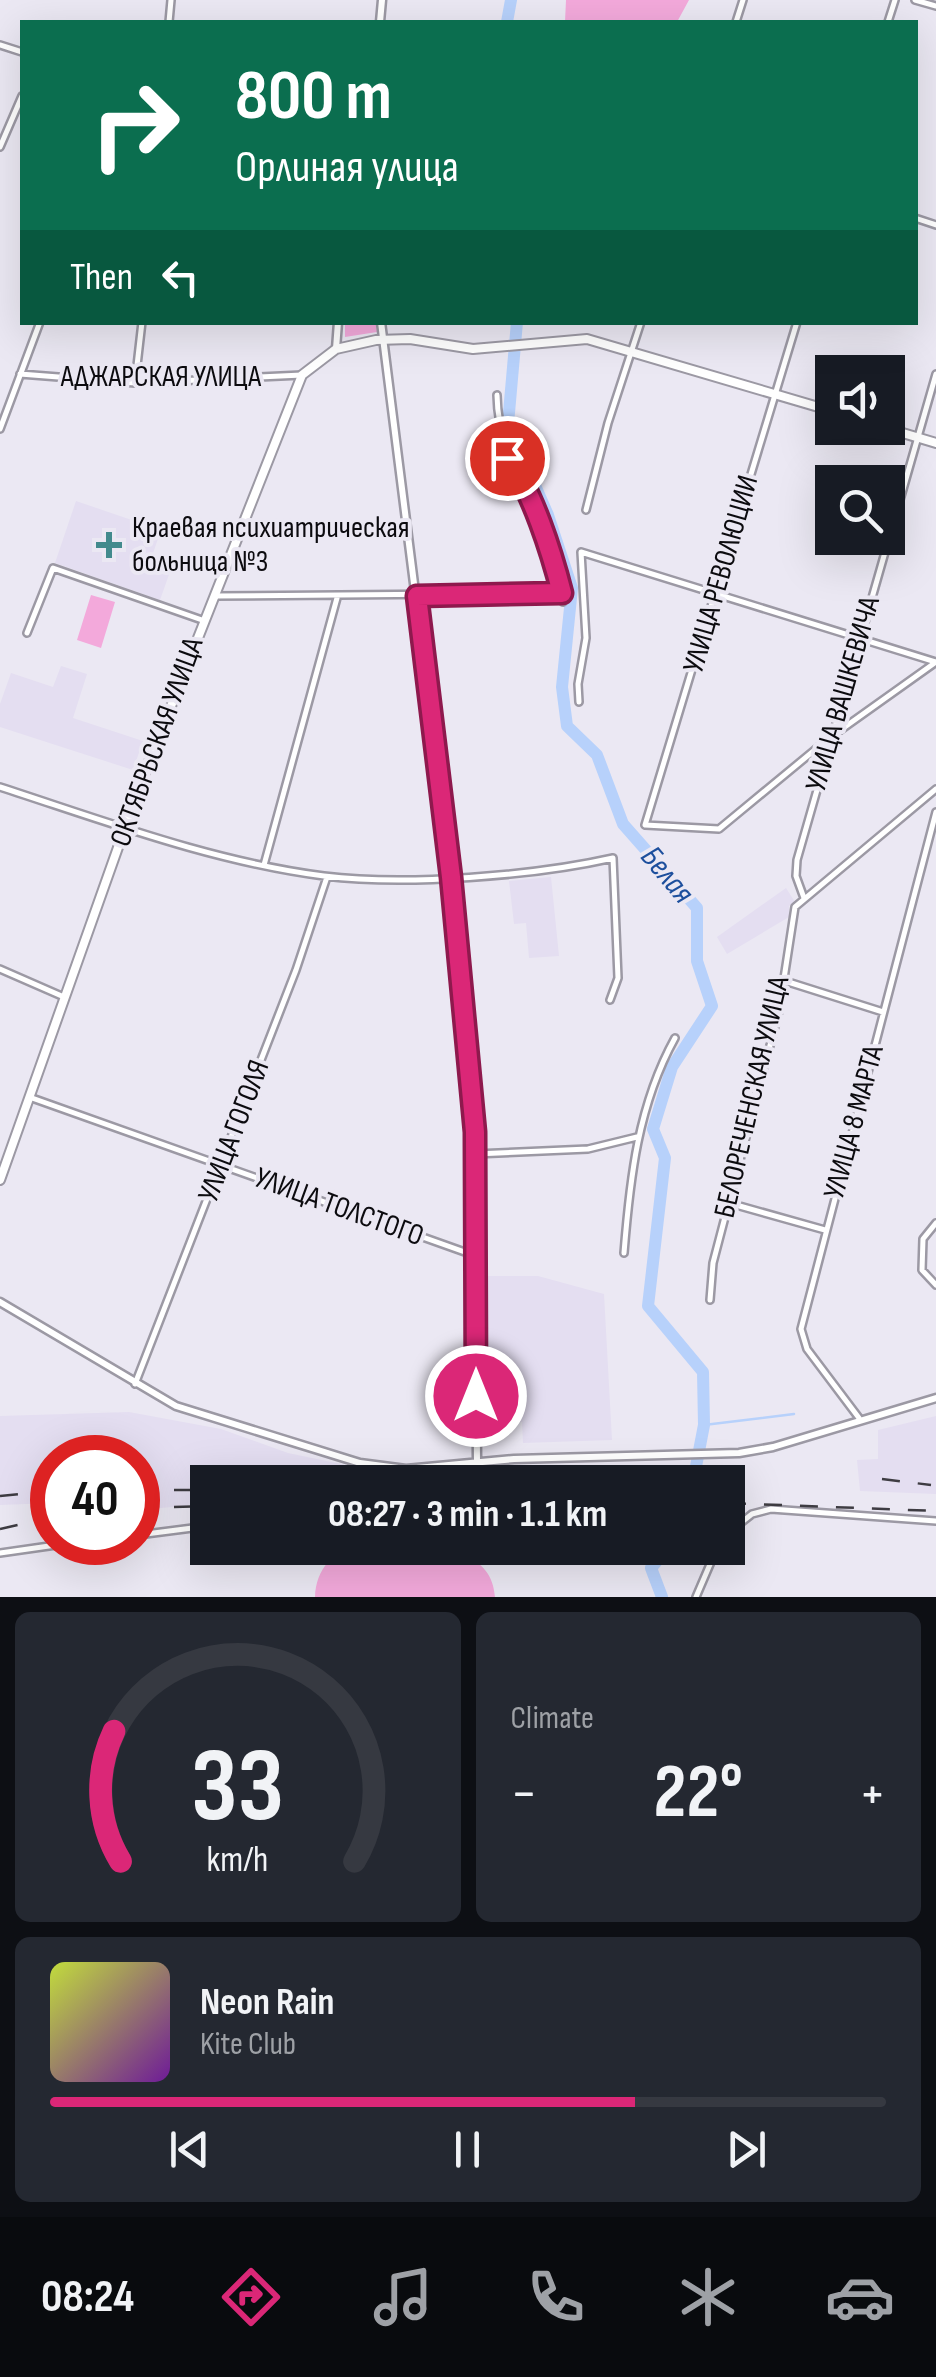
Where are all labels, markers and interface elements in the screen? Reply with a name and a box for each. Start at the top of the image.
text: 800 m [235,55,392,139]
icon: right [70,60,200,190]
text: Орлиная улица [235,140,459,195]
icon: left [153,250,208,305]
text: Then [70,255,133,300]
map controls [815,355,905,555]
button: sound [815,355,905,445]
street label: АДЖАРСКАЯ УЛИЦА [60,359,261,395]
pin [465,416,550,501]
icon: arrive [480,431,535,486]
button: search [815,465,905,555]
street label: УЛИЦА РЕВОЛЮЦИИ [676,471,766,677]
place label: Краевая психиатрическая больница №3 [132,510,409,580]
marker: Краевая психиатрическая больница №3 [96,532,122,558]
street label: УЛИЦА ВАШКЕВИЧА [798,592,888,795]
street label: ОКТЯБРЬСКАЯ УЛИЦА [103,633,212,851]
water label: Белая [632,838,703,912]
street label: БЕЛОРЕЧЕНСКАЯ УЛИЦА [707,973,797,1221]
street label: УЛИЦА 8 МАРТА [816,1041,892,1203]
street label: УЛИЦА ГОГОЛЯ [191,1055,277,1207]
street label: УЛИЦА ТОЛСТОГО [250,1160,428,1254]
position arrow [424,1344,528,1448]
speed limit sign: 40 [30,1435,160,1565]
text: 08:27 · 3 min · 1.1 km [328,1492,607,1537]
text: Climate [511,1699,594,1738]
text: 33 [191,1725,284,1850]
text: 22° [654,1748,743,1839]
text: − [511,1761,537,1828]
text: + [859,1761,886,1828]
text: km/h [207,1839,269,1882]
text: Neon Rain [200,1980,334,2025]
text: Kite Club [200,2025,296,2064]
icon: previous [162,2122,217,2177]
icon: pause [440,2122,495,2177]
icon: next [719,2122,774,2177]
icon: directions [216,2262,286,2332]
icon: music [368,2262,438,2332]
icon: phone [521,2262,591,2332]
icon: climate [673,2262,743,2332]
icon: car [825,2262,895,2332]
text: 08:24 [41,2270,134,2325]

